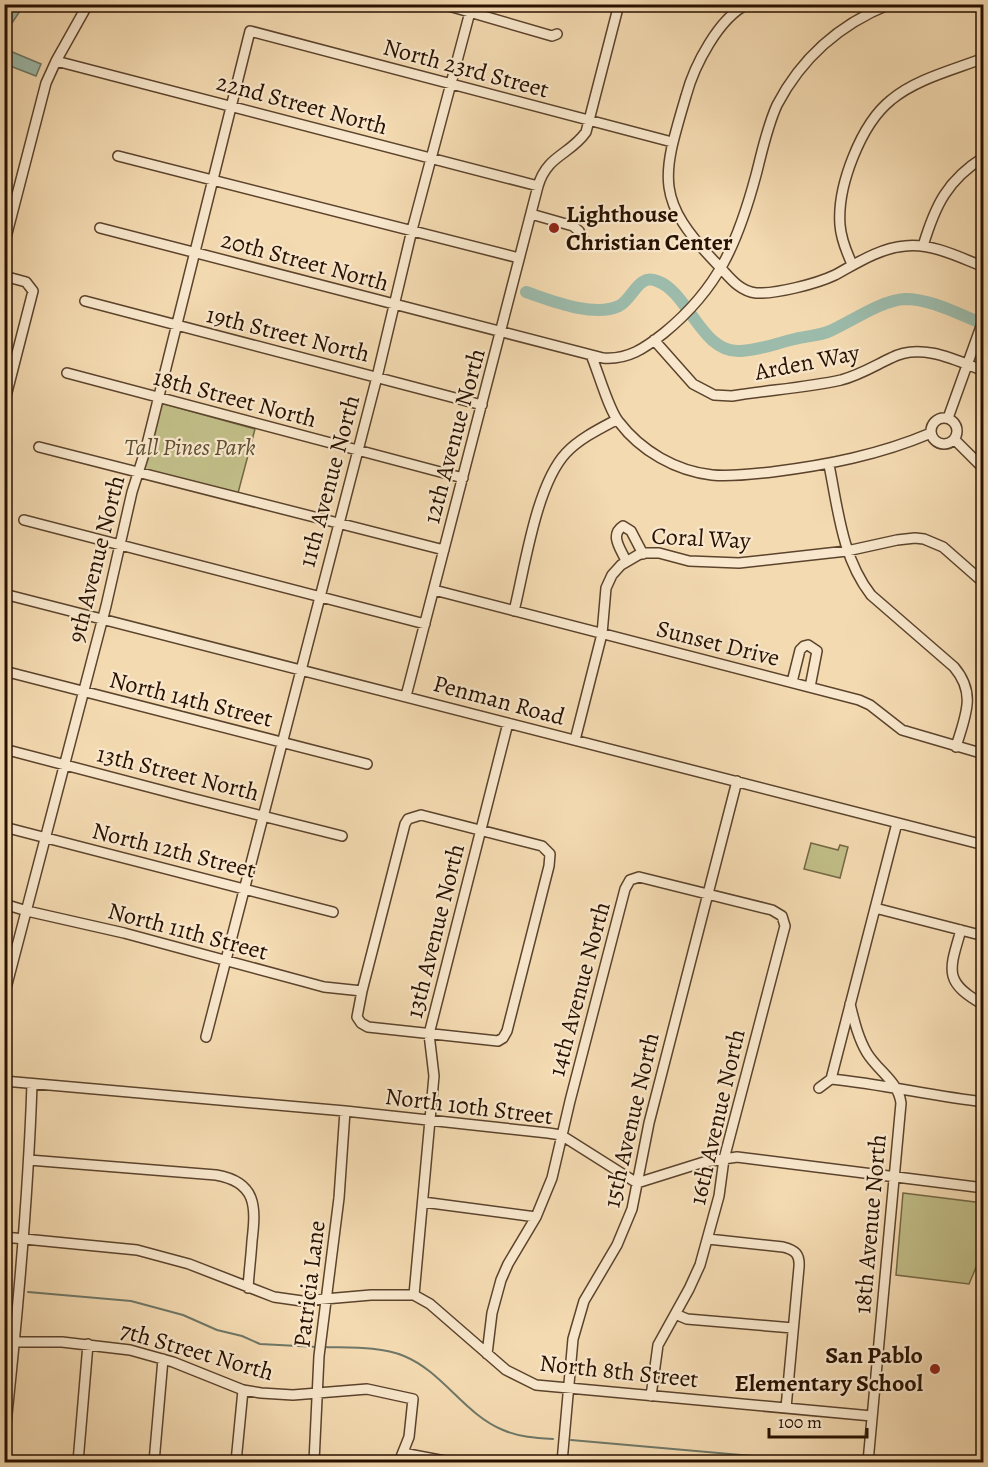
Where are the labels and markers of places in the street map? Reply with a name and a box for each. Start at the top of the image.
place label: Lighthouse Christian Center [566,198,733,258]
marker: Lighthouse Christian Center [547,221,561,235]
place label: San Pablo Elementary School [735,1339,924,1399]
marker: San Pablo Elementary School [928,1362,942,1376]

